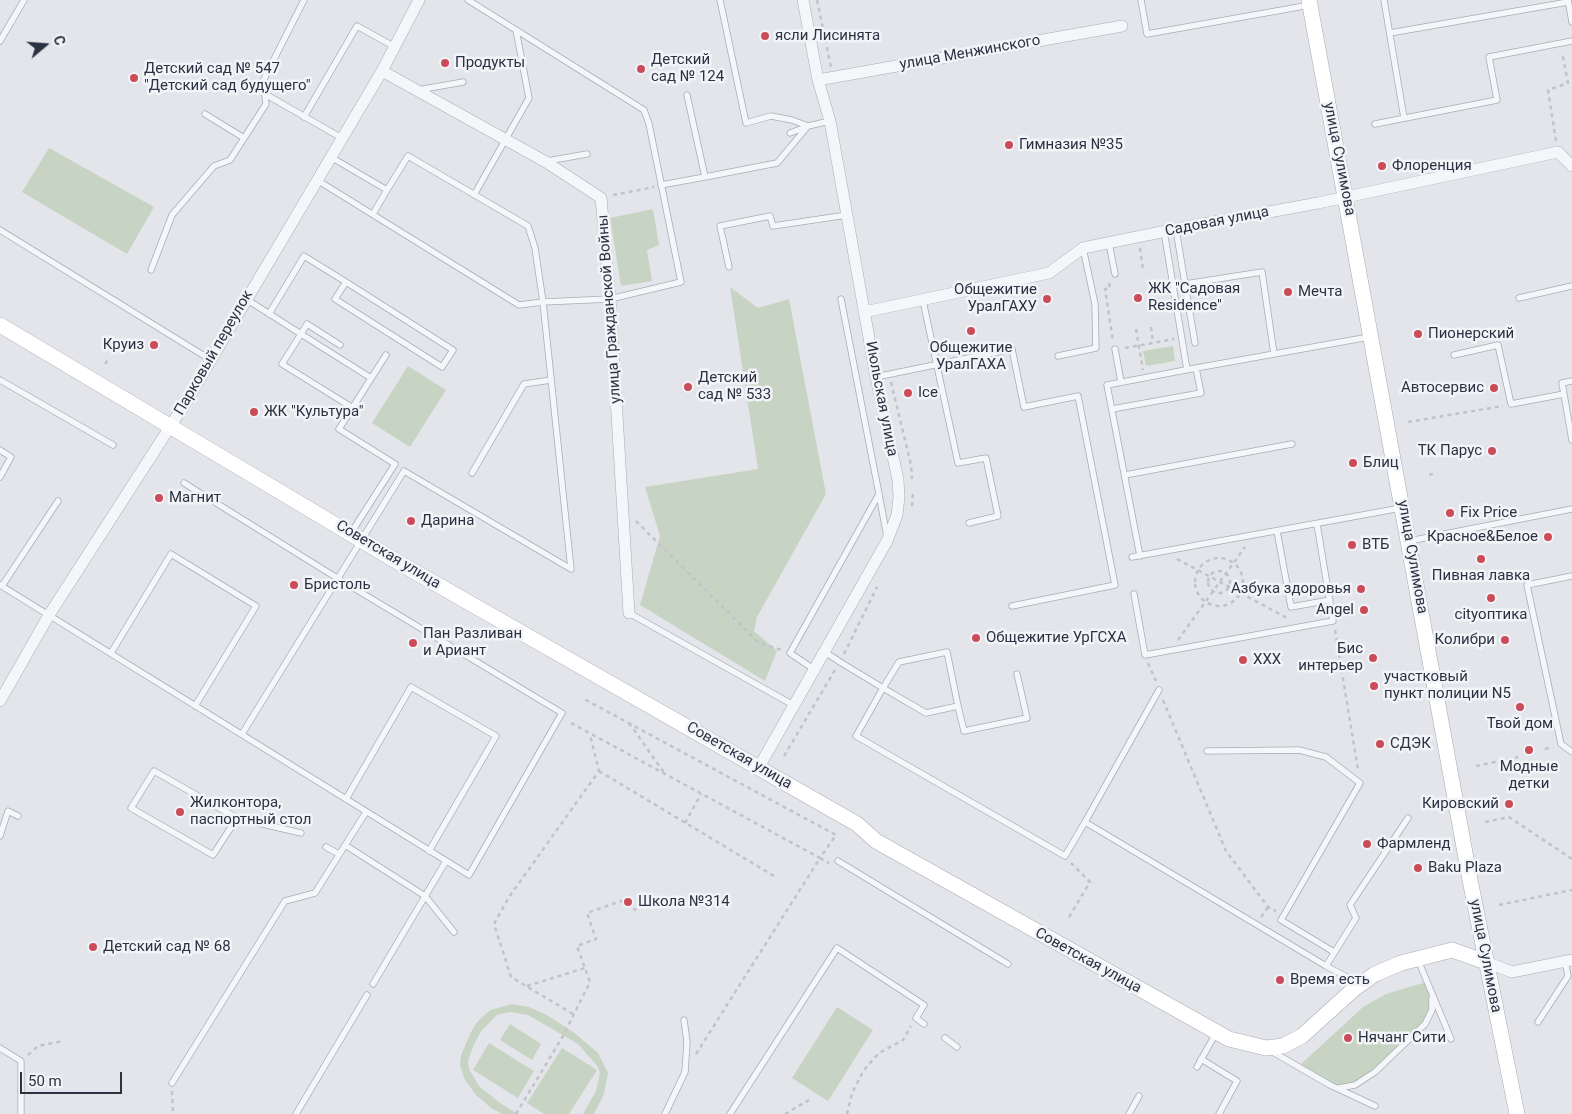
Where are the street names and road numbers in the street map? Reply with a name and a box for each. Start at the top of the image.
street label: улица Менжинского [898,32,1042,74]
street label: улица Сулимова [1319,101,1359,217]
street label: Садовая улица [1164,203,1270,241]
street label: улица Гражданской Войны [594,214,626,404]
street label: Парковый переулок [171,287,257,419]
street label: Июльская улица [861,340,901,458]
street label: улица Сулимова [1393,499,1431,615]
street label: Советская улица [333,517,443,593]
street label: Советская улица [683,719,795,793]
street label: улица Сулимова [1465,898,1505,1014]
street label: Советская улица [1032,924,1144,998]

